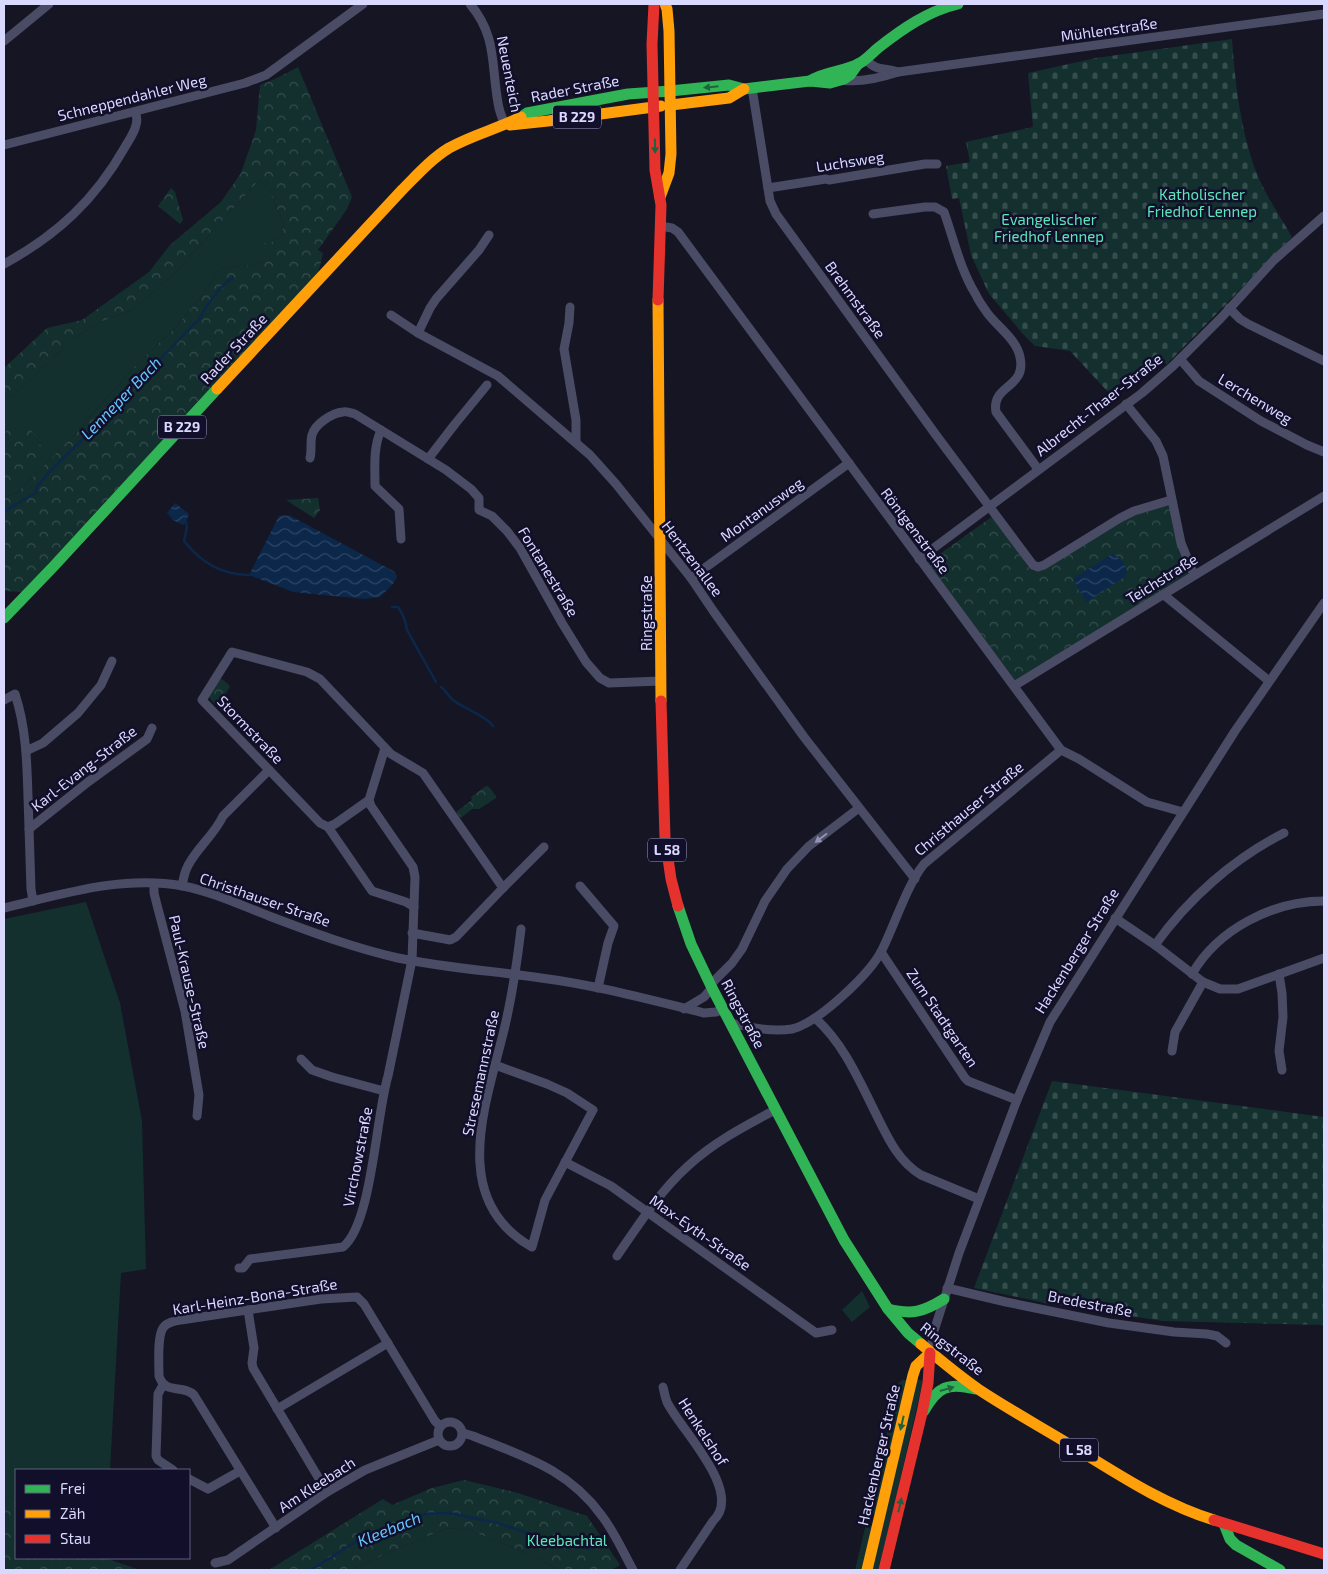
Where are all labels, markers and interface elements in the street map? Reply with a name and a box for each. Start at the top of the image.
street label: Mühlenstraße [1059,13,1158,45]
street label: Neuenteich [494,34,526,114]
street label: Schneppendahler Weg [56,70,209,124]
street label: Rader Straße [529,71,621,105]
one-way arrow [702,83,718,91]
road number: B 229 [553,105,601,128]
one-way arrow [651,138,659,154]
street label: Luchsweg [815,147,886,175]
park label: Katholischer Friedhof Lennep [1147,185,1257,220]
park label: Evangelischer Friedhof Lennep [994,210,1104,245]
street label: Brehmstraße [822,257,890,341]
street label: Rader Straße [196,309,270,387]
street label: Albrecht-Thaer-Straße [1031,349,1165,459]
water label: Lenneper Bach [77,353,165,443]
street label: Lerchenweg [1215,369,1296,428]
road number: B 229 [158,416,206,438]
street label: Montanusweg [716,473,807,545]
street label: Röntgenstraße [878,484,954,577]
street label: Hentzenallee [658,517,727,600]
street label: Fontanestraße [515,523,583,620]
street label: Teichstraße [1123,549,1200,607]
street label: Ringstraße [637,575,655,651]
street label: Stormstraße [214,692,288,767]
street label: Karl-Evang-Straße [27,722,140,815]
street label: Christhauser Straße [910,757,1027,859]
one-way arrow [815,832,828,843]
road number: L 58 [648,838,686,862]
street label: Christhauser Straße [198,868,333,930]
street label: Hackenberger Straße [1030,885,1122,1016]
street label: Paul-Krause-Straße [166,913,214,1050]
street label: Zum Stadtgarten [903,965,982,1070]
street label: Ringstraße [718,976,770,1051]
street label: Stresemannstraße [458,1008,502,1137]
street label: Virchowstraße [339,1105,376,1208]
street label: Max-Eyth-Straße [646,1191,755,1274]
street label: Karl-Heinz-Bona-Straße [171,1274,338,1318]
street label: Bredestraße [1046,1286,1134,1320]
street label: Ringstraße [917,1318,988,1379]
street label: Hackenberger Straße [853,1382,903,1527]
one-way arrow [940,1384,955,1392]
street label: Henkelshof [675,1394,733,1469]
one-way arrow [898,1415,906,1430]
road number: L 58 [1060,1438,1098,1462]
street label: Am Kleebach [275,1453,358,1516]
legend [15,1469,190,1559]
text: Frei [60,1479,85,1497]
one-way arrow [896,1497,904,1512]
text: Zäh [60,1504,85,1522]
water label: Kleebach [354,1507,423,1550]
text: Stau [60,1529,91,1547]
park label: Kleebachtal [527,1531,608,1549]

